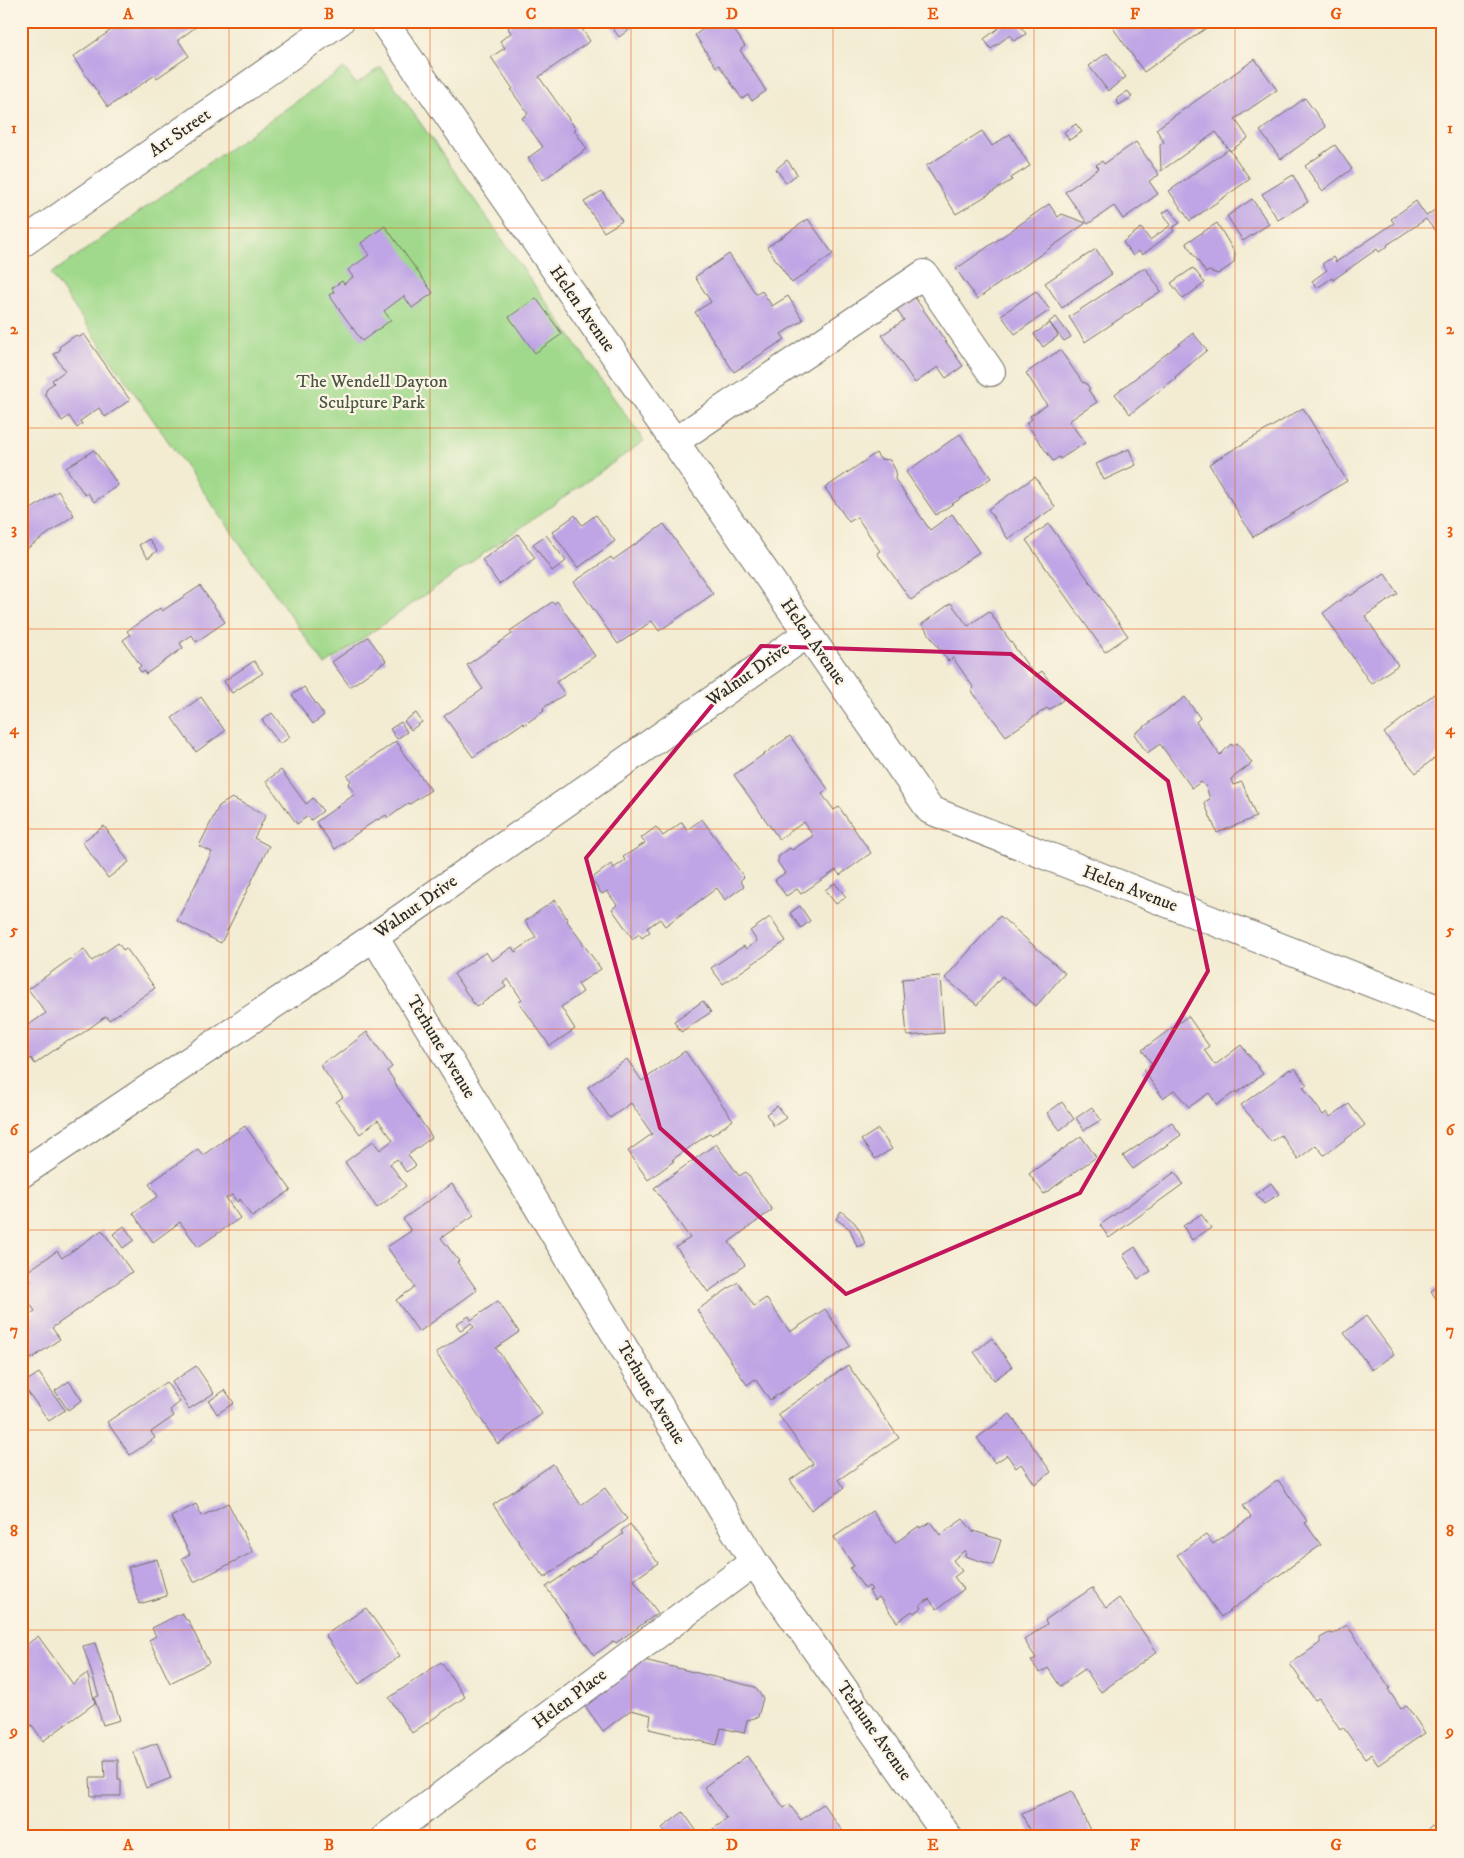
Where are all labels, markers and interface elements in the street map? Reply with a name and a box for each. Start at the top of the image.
text: A [122,4,134,24]
text: B [324,4,334,24]
text: C [526,4,536,24]
text: D [726,4,738,24]
text: E [927,4,939,24]
text: F [1130,4,1140,24]
text: G [1330,4,1342,24]
street label: Art Street [145,104,215,162]
text: 1 [11,118,17,138]
text: 1 [1447,118,1453,138]
street label: Helen Avenue [544,262,620,356]
text: 2 [10,319,19,339]
text: 2 [1446,319,1455,339]
park label: The Wendell Dayton Sculpture Park [296,371,448,414]
text: 3 [11,519,17,539]
text: 3 [1447,519,1453,539]
street label: Helen Avenue [775,595,851,689]
street label: Walnut Drive [701,638,794,712]
text: 4 [8,719,19,739]
text: 4 [1444,719,1455,739]
street label: Helen Avenue [1079,861,1181,917]
street label: Walnut Drive [369,870,462,944]
text: 5 [9,920,18,940]
text: 5 [1445,920,1454,940]
street label: Terhune Avenue [402,991,480,1103]
text: 6 [10,1120,20,1140]
text: 6 [1446,1120,1456,1140]
text: 7 [10,1320,18,1340]
text: 7 [1446,1320,1454,1340]
street label: Terhune Avenue [612,1337,690,1449]
text: 8 [10,1521,18,1541]
text: 8 [1446,1521,1454,1541]
street label: Helen Place [529,1664,611,1734]
street label: Terhune Avenue [832,1677,916,1785]
text: 9 [9,1721,18,1741]
text: 9 [1445,1721,1454,1741]
text: A [122,1835,134,1855]
text: B [324,1835,334,1855]
text: C [526,1835,536,1855]
text: D [726,1835,738,1855]
text: E [927,1835,939,1855]
text: F [1130,1835,1140,1855]
text: G [1330,1835,1342,1855]

